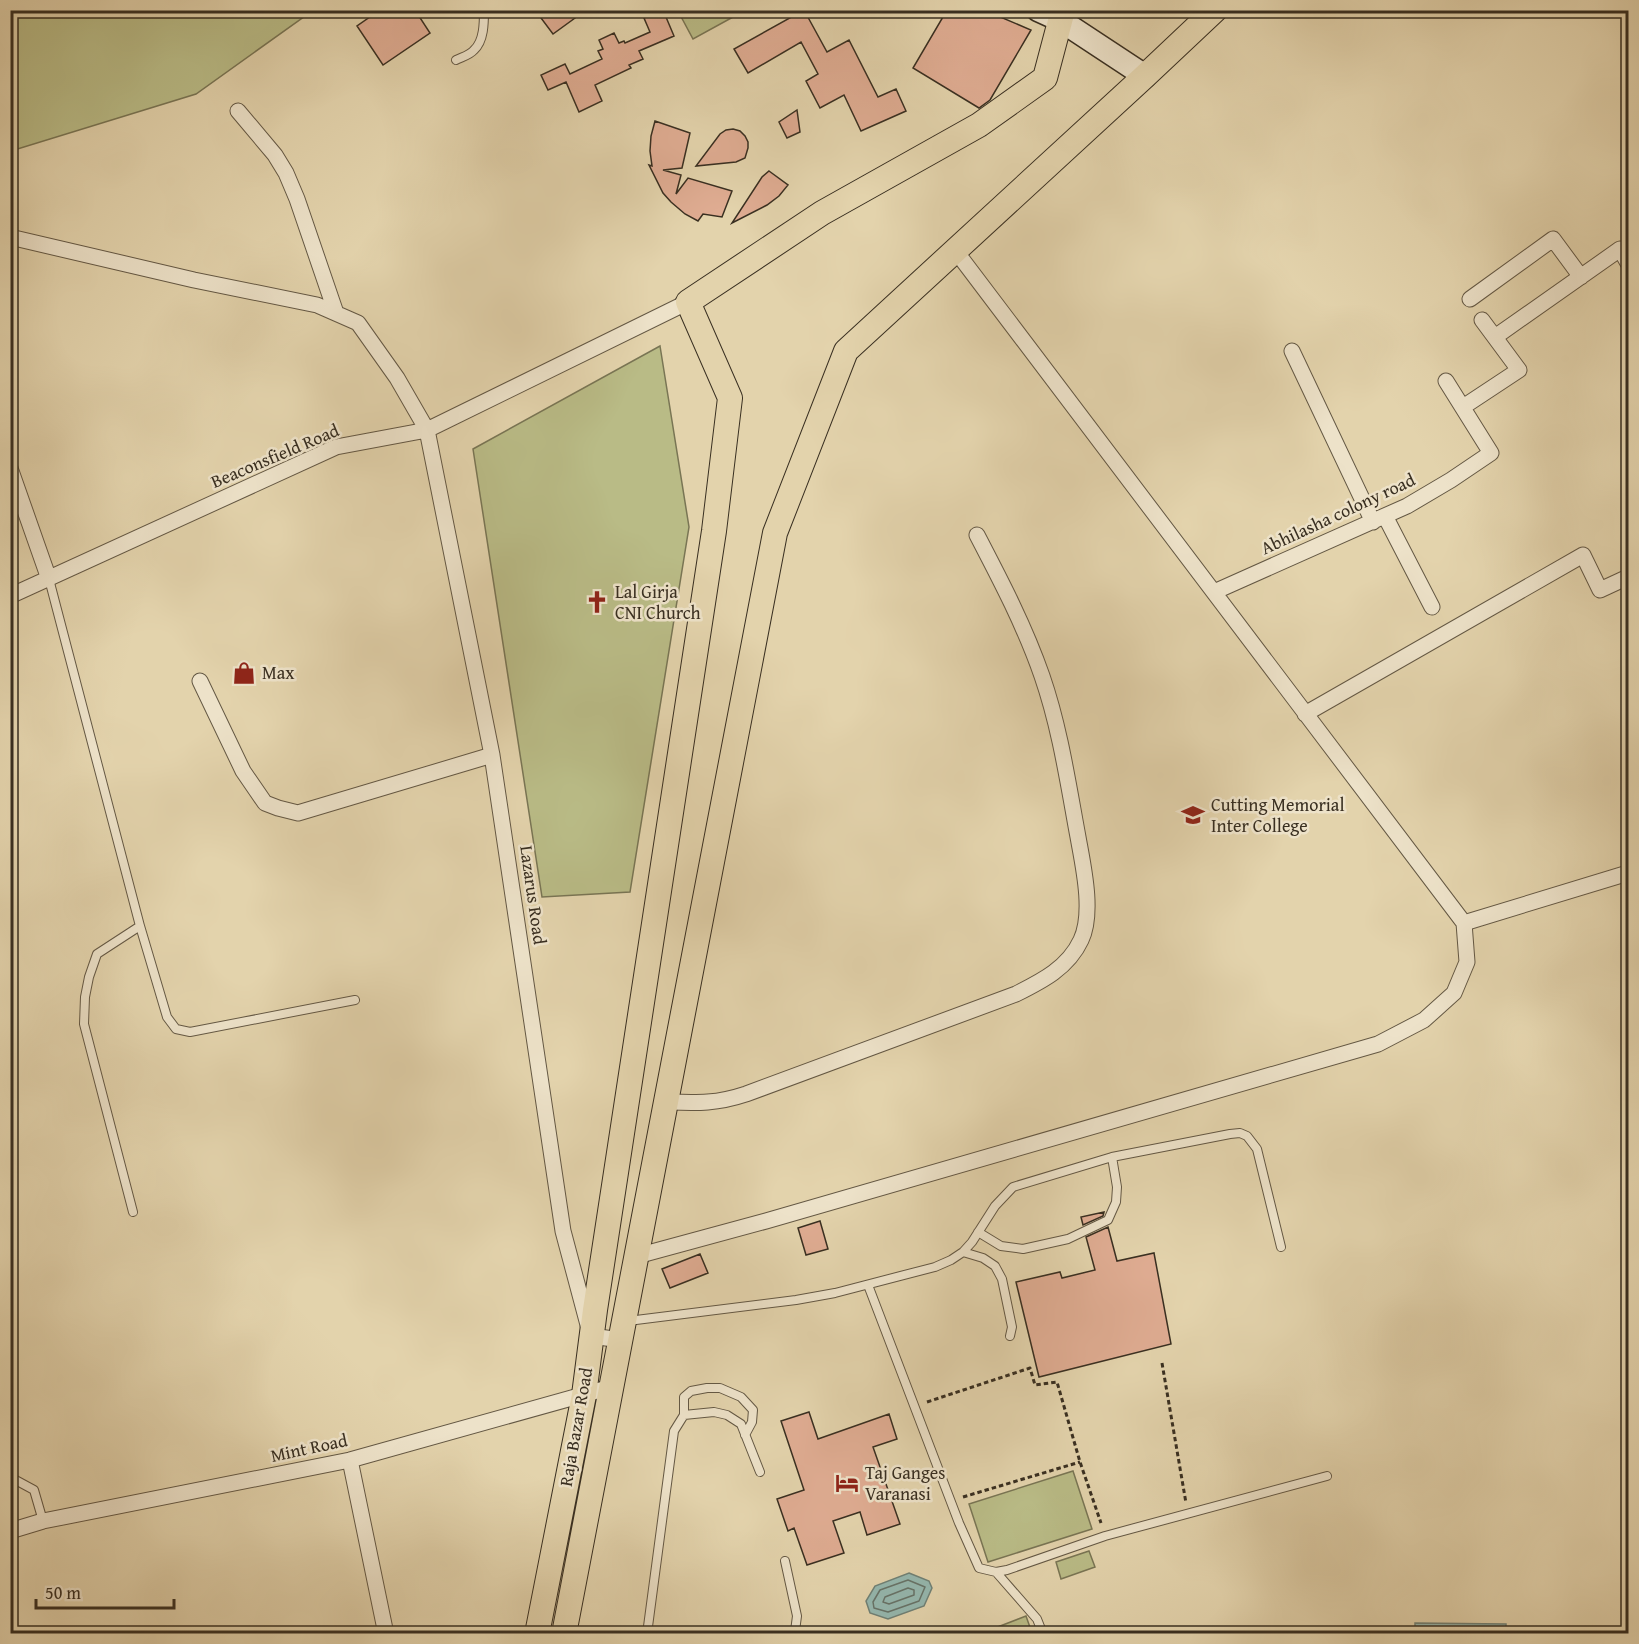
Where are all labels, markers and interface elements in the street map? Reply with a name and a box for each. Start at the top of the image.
street label: Beaconsfield Road [206,416,344,495]
street label: Abhilasha colony road [1256,466,1420,561]
place label: Lal Girja CNI Church [615,578,701,626]
church icon: Lal Girja CNI Church [584,589,610,615]
place label: Max [262,659,295,686]
shop icon: Max [231,660,257,686]
place label: Cutting Memorial Inter College [1211,791,1344,839]
school or university icon: Cutting Memorial Inter College [1180,802,1206,828]
street label: Lazarus Road [513,844,554,947]
street label: Raja Bazar Road [552,1365,599,1489]
street label: Mint Road [268,1426,350,1469]
place label: Taj Ganges Varanasi [865,1459,945,1507]
hotel icon: Taj Ganges Varanasi [834,1470,860,1496]
scale bar [36,1572,174,1610]
text: 50 m [45,1579,81,1606]

